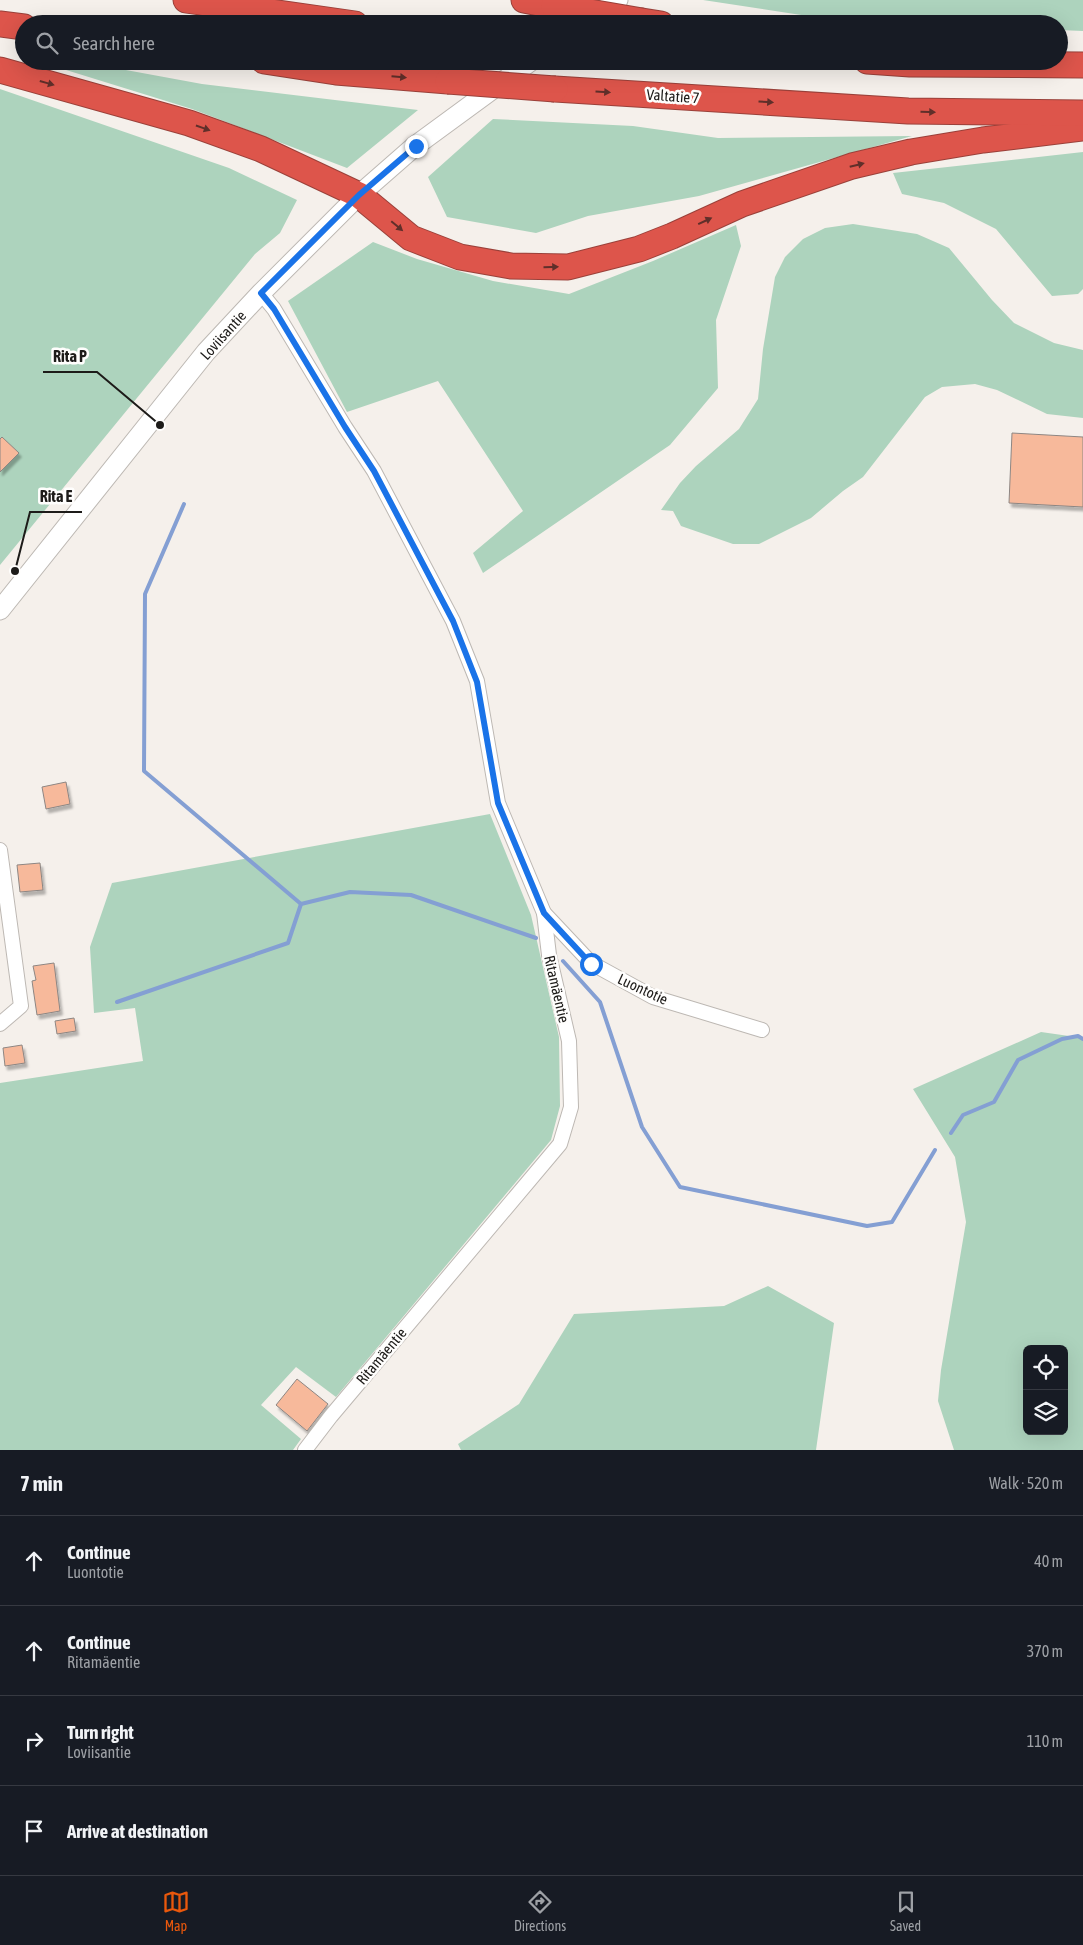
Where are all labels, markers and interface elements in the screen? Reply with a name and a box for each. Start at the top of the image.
search box [15,15,1068,70]
icon: search [33,29,61,57]
text: Search here [73,32,155,54]
one-way arrow [391,73,407,81]
one-way arrow [40,80,55,88]
street label: Valtatie 7 [646,86,700,106]
one-way arrow [596,89,612,97]
one-way arrow [758,99,774,107]
one-way arrow [920,108,936,116]
one-way arrow [196,125,211,132]
route end [405,135,428,158]
one-way arrow [850,160,865,168]
one-way arrow [698,216,712,224]
one-way arrow [390,221,403,232]
one-way arrow [543,263,559,271]
street label: Loviisantie [197,307,249,363]
callout: Rita P [43,341,97,372]
text: Rita P [53,347,87,365]
callout: Rita E [30,481,82,512]
text: Rita E [40,487,73,505]
route start [580,953,603,976]
street label: Ritamäentie [541,954,573,1025]
street label: Luontotie [615,970,671,1008]
street label: Ritamäentie [352,1324,410,1388]
map controls [1023,1345,1068,1435]
button: locate [1023,1345,1068,1390]
button: layers [1023,1390,1068,1435]
text: 7 min [20,1471,63,1495]
text: Walk · 520 m [989,1474,1063,1492]
text: Continue [67,1541,131,1563]
icon: ahead [20,1547,48,1575]
text: 40 m [1034,1552,1063,1570]
text: Luontotie [67,1563,124,1581]
text: Continue [67,1631,131,1653]
icon: ahead [20,1637,48,1665]
text: 370 m [1027,1642,1063,1660]
text: Ritamäentie [67,1653,140,1671]
text: Turn right [67,1721,134,1743]
icon: right [20,1727,48,1755]
text: 110 m [1027,1732,1063,1750]
text: Loviisantie [67,1743,131,1761]
icon: arrive [20,1817,48,1845]
text: Arrive at destination [67,1820,208,1842]
tab: Map [162,1888,190,1934]
tab: Directions [514,1888,566,1934]
tab: Saved [890,1888,921,1934]

